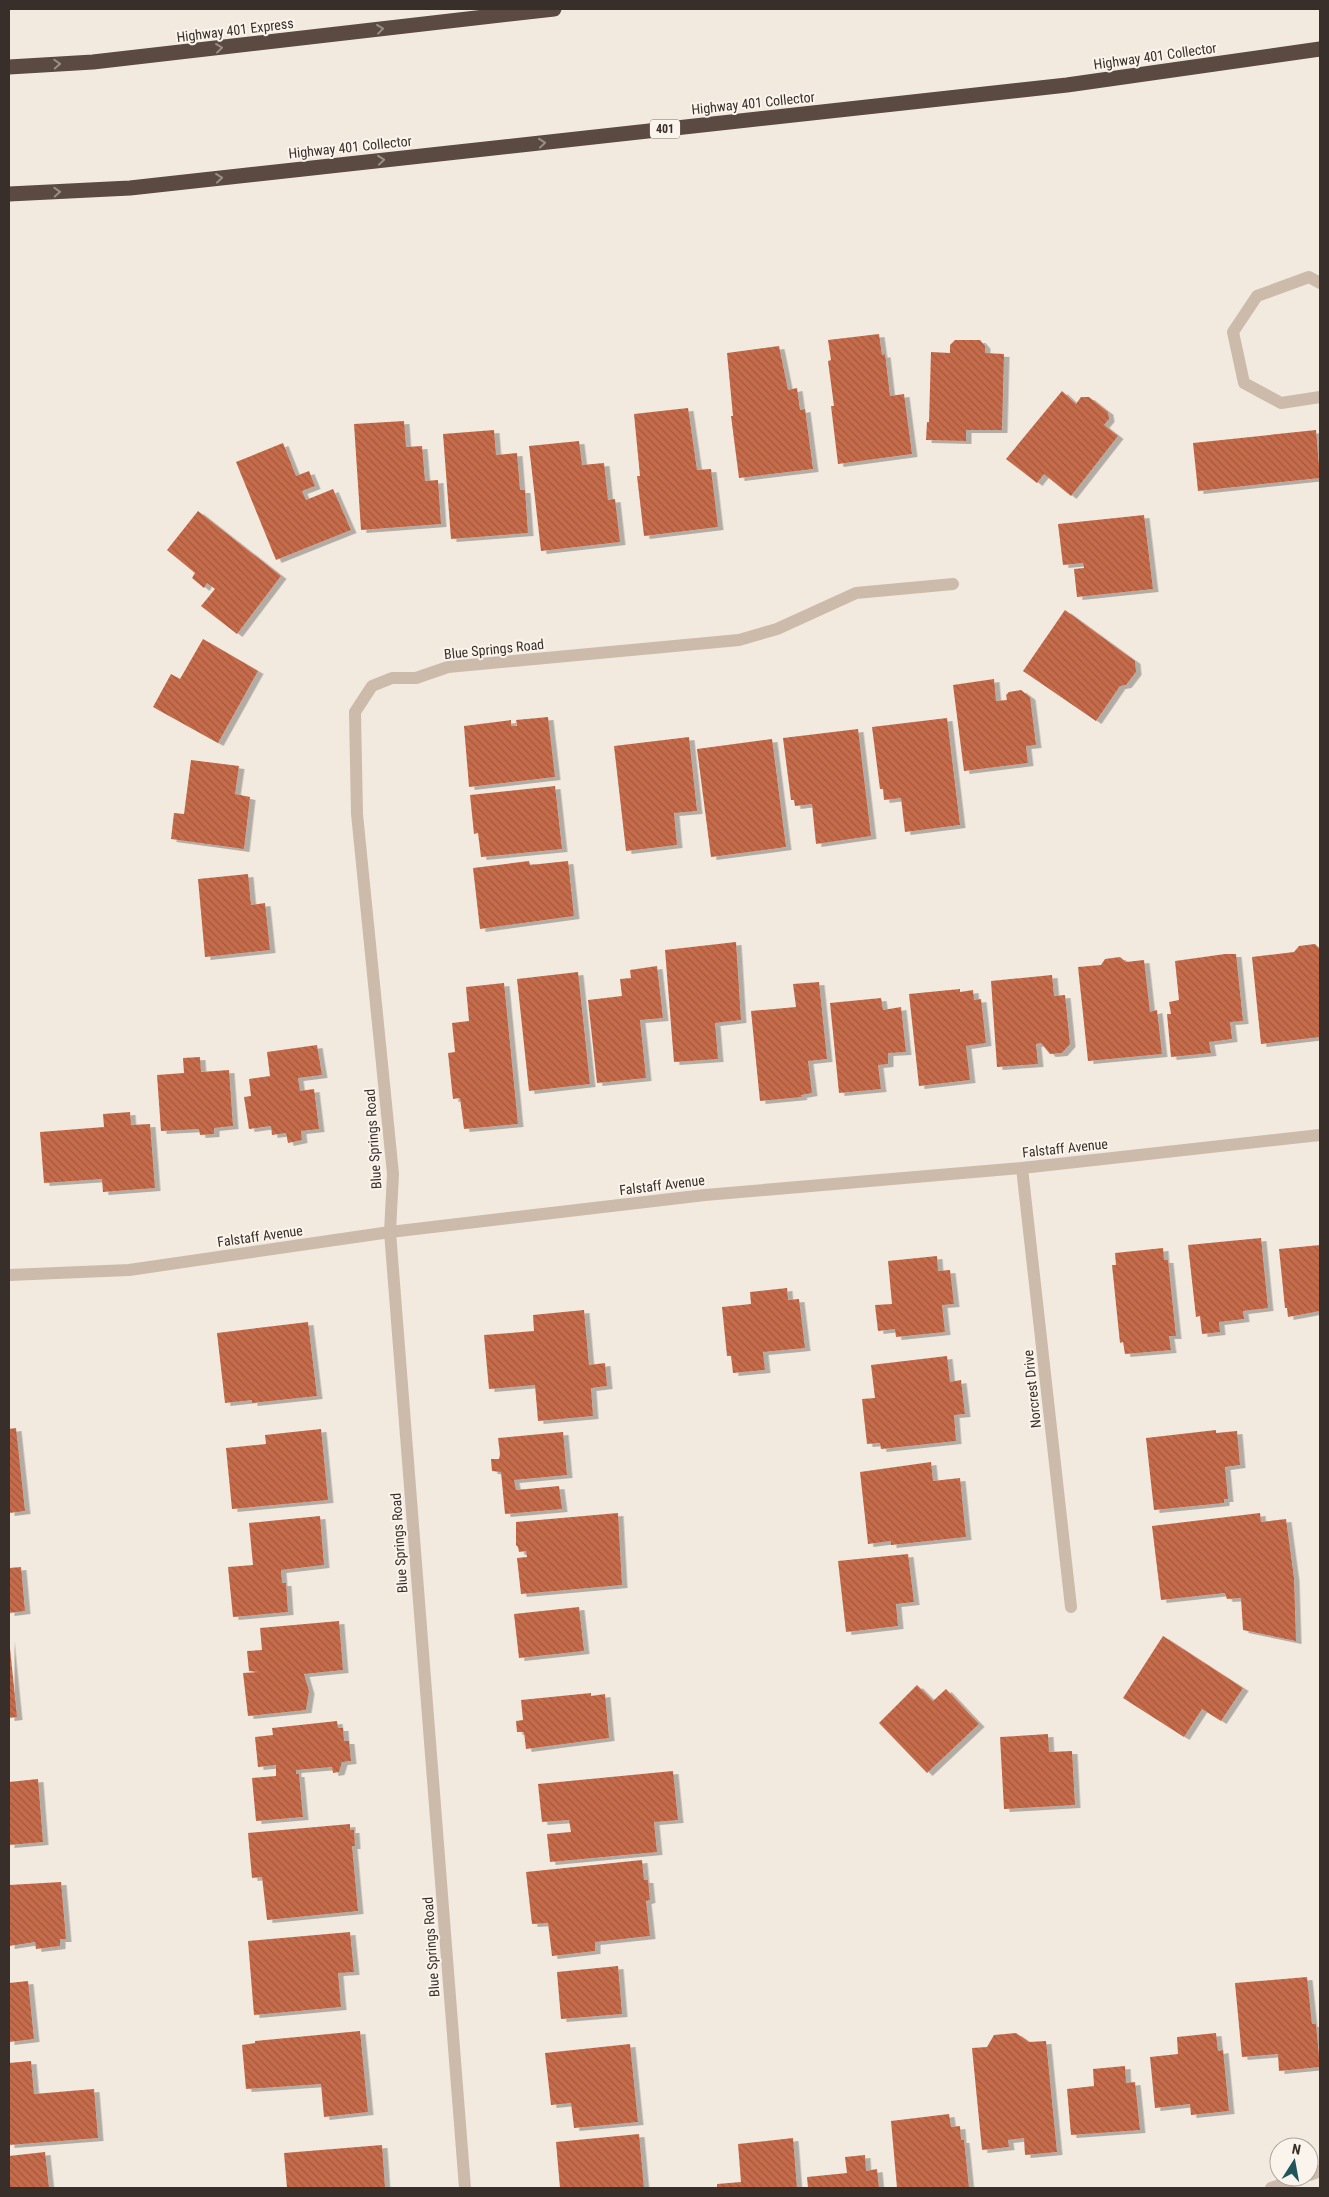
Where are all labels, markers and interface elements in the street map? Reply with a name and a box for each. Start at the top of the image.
street label: Highway 401 Express [176,15,294,45]
one-way arrow [377,24,385,35]
street label: Highway 401 Collector [1092,39,1218,73]
one-way arrow [215,43,223,54]
one-way arrow [54,59,62,70]
street label: Highway 401 Collector [691,89,815,117]
road number: 401 [650,120,680,138]
street label: Highway 401 Collector [288,133,412,161]
one-way arrow [539,137,547,148]
one-way arrow [377,155,385,166]
one-way arrow [216,173,224,184]
one-way arrow [54,186,62,197]
street label: Blue Springs Road [443,636,545,662]
street label: Blue Springs Road [362,1088,384,1190]
street label: Falstaff Avenue [1021,1136,1109,1160]
street label: Falstaff Avenue [618,1172,706,1198]
street label: Falstaff Avenue [216,1222,304,1250]
street label: Norcrest Drive [1020,1349,1044,1429]
street label: Blue Springs Road [388,1492,410,1594]
street label: Blue Springs Road [420,1896,442,1998]
north arrow [1269,2137,1319,2187]
text: N [1291,2141,1302,2158]

